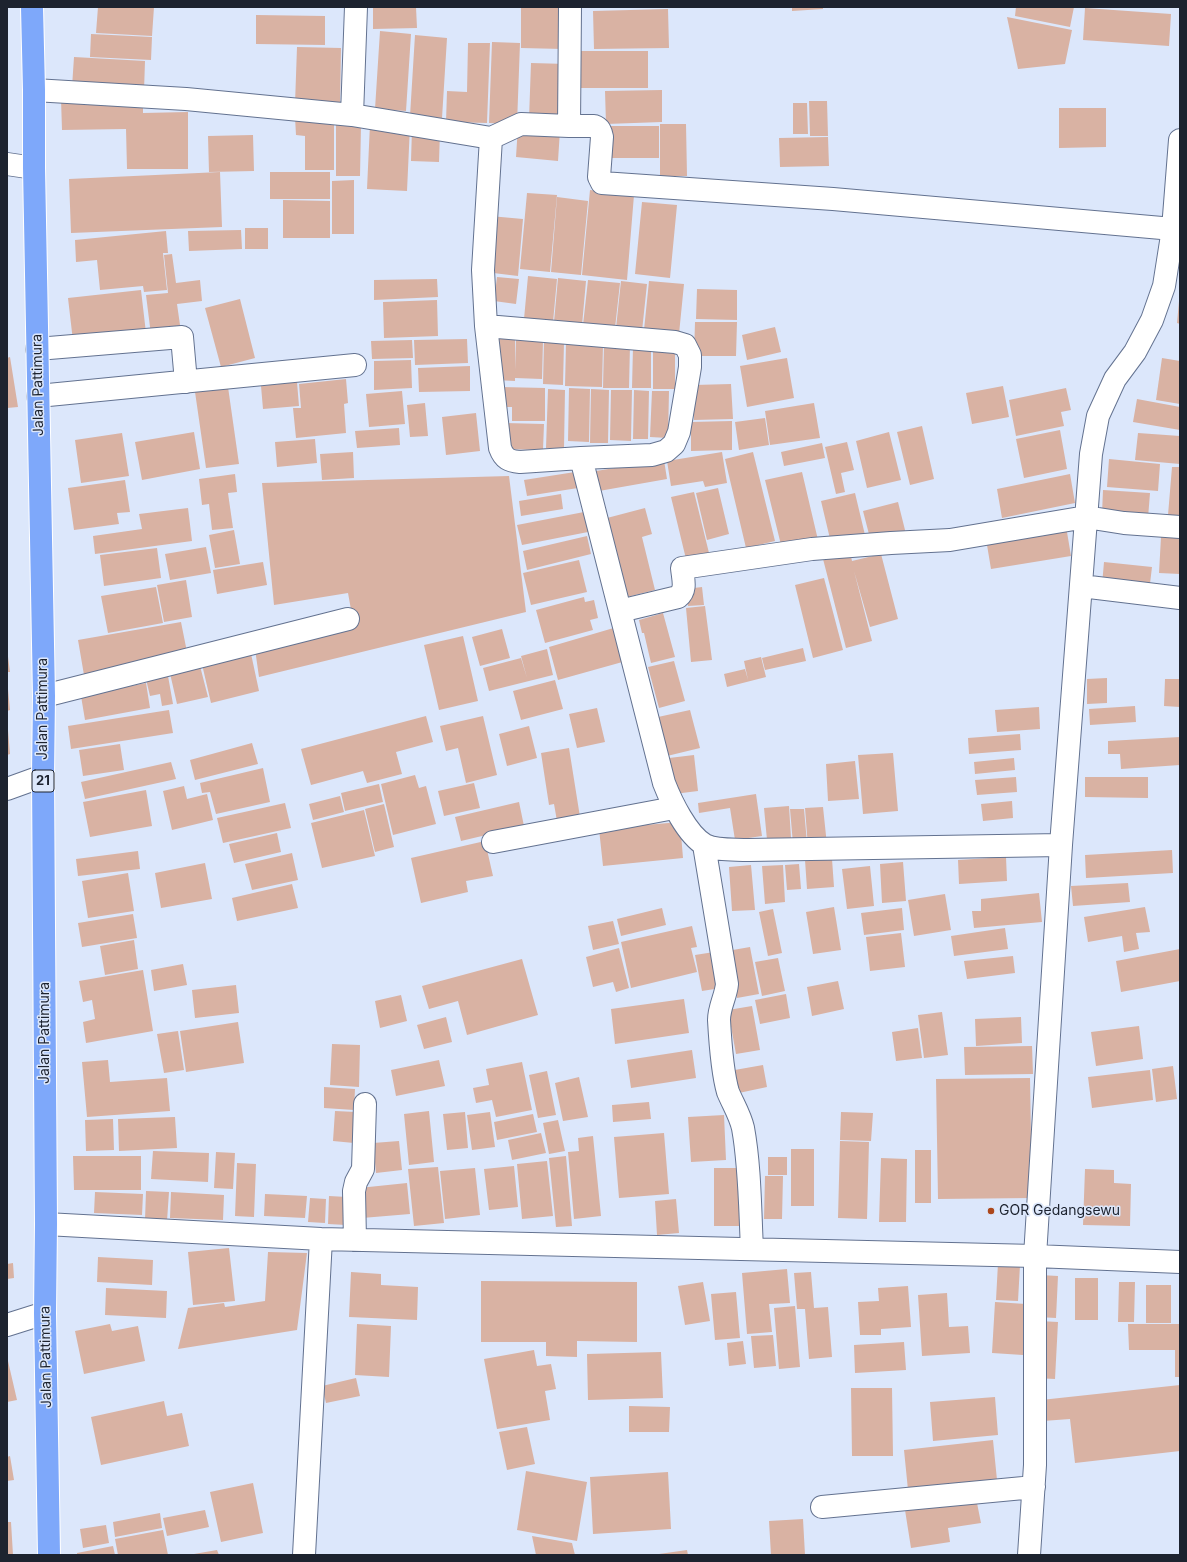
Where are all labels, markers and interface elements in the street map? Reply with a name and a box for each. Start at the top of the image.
street label: Jalan Pattimura [29,334,47,436]
street label: Jalan Pattimura [35,658,51,760]
road number: 21 [32,770,54,792]
street label: Jalan Pattimura [37,982,53,1084]
place label: GOR Gedangsewu [999,1203,1120,1219]
marker: GOR Gedangsewu [986,1206,996,1216]
street label: Jalan Pattimura [37,1306,55,1408]

